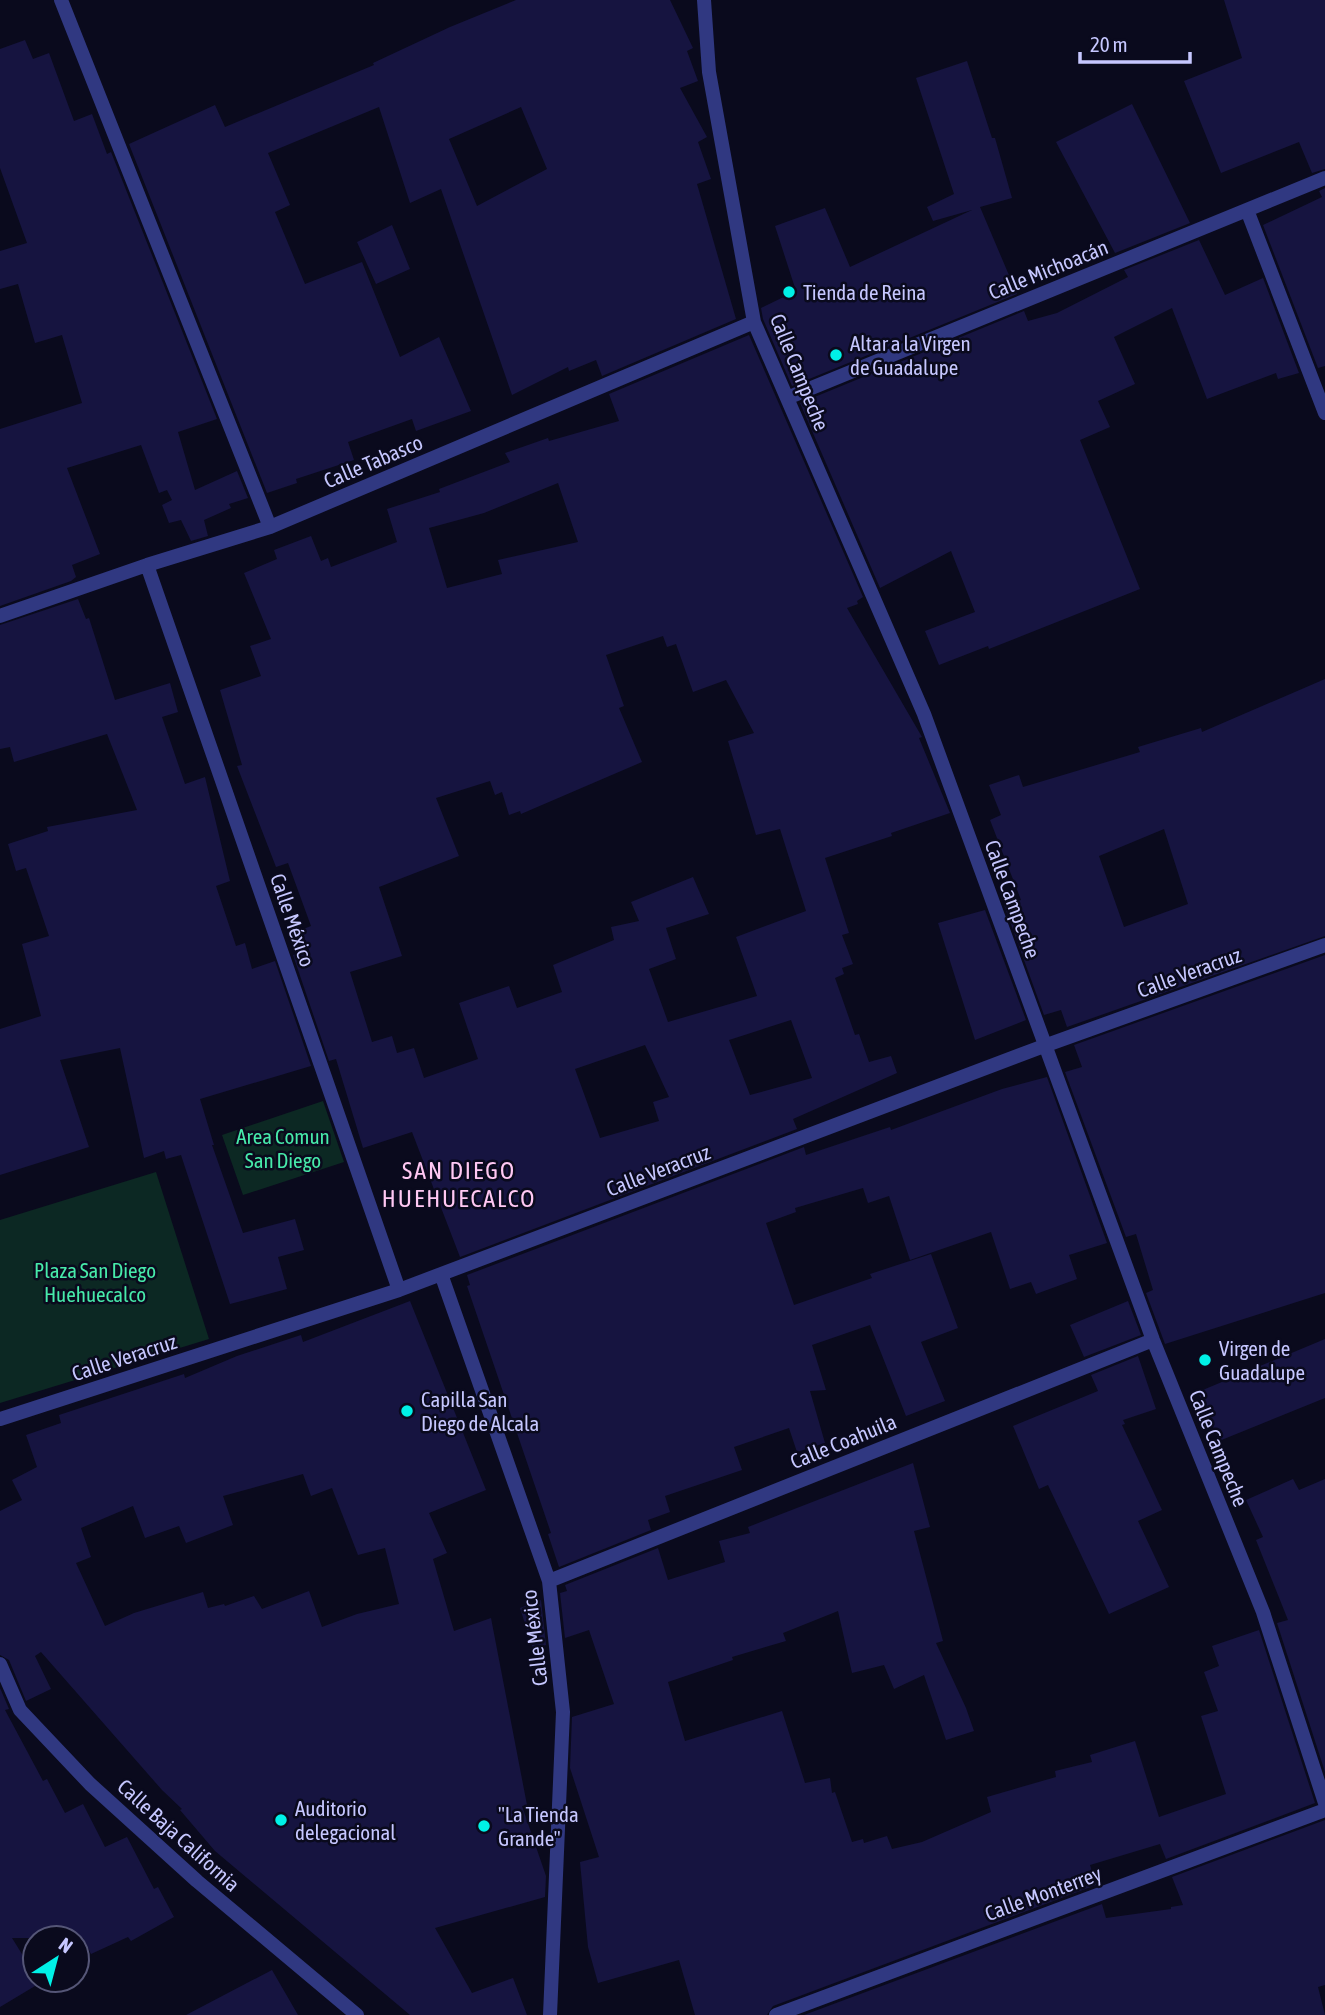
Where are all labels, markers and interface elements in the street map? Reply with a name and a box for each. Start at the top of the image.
scale bar [1080,21,1190,65]
text: 20 m [1090,32,1128,56]
street label: Calle Michoacán [985,234,1111,304]
place label: Tienda de Reina [803,280,926,304]
marker: Tienda de Reina [781,284,797,300]
street label: Calle Campeche [766,310,834,434]
place label: Altar a la Virgen de Guadalupe [850,331,971,379]
marker: Altar a la Virgen de Guadalupe [828,347,844,363]
street label: Calle Tabasco [320,429,426,493]
street label: Calle Campeche [981,837,1045,961]
street label: Calle México [266,870,320,970]
street label: Calle Veracruz [1134,942,1245,1002]
park label: Area Comun San Diego [236,1124,330,1172]
street label: Calle Veracruz [603,1139,714,1201]
district label: SAN DIEGO HUEHUECALCO [382,1157,536,1212]
park label: Plaza San Diego Huehuecalco [34,1258,156,1306]
street label: Calle Veracruz [68,1329,180,1385]
place label: Virgen de Guadalupe [1219,1336,1305,1384]
marker: Virgen de Guadalupe [1197,1352,1213,1368]
street label: Calle Campeche [1185,1386,1253,1510]
place label: Capilla San Diego de Alcala [421,1387,539,1435]
marker: Capilla San Diego de Alcala [399,1403,415,1419]
street label: Calle Coahuila [787,1409,899,1473]
street label: Calle México [516,1588,552,1688]
street label: Calle Baja California [113,1774,245,1896]
place label: Auditorio delegacional [295,1796,396,1844]
place label: "La Tienda Grande" [498,1802,579,1850]
marker: Auditorio delegacional [273,1812,289,1828]
marker: "La Tienda Grande" [476,1818,492,1834]
street label: Calle Monterrey [981,1861,1105,1925]
north arrow [21,1924,91,1994]
text: N [55,1933,77,1957]

